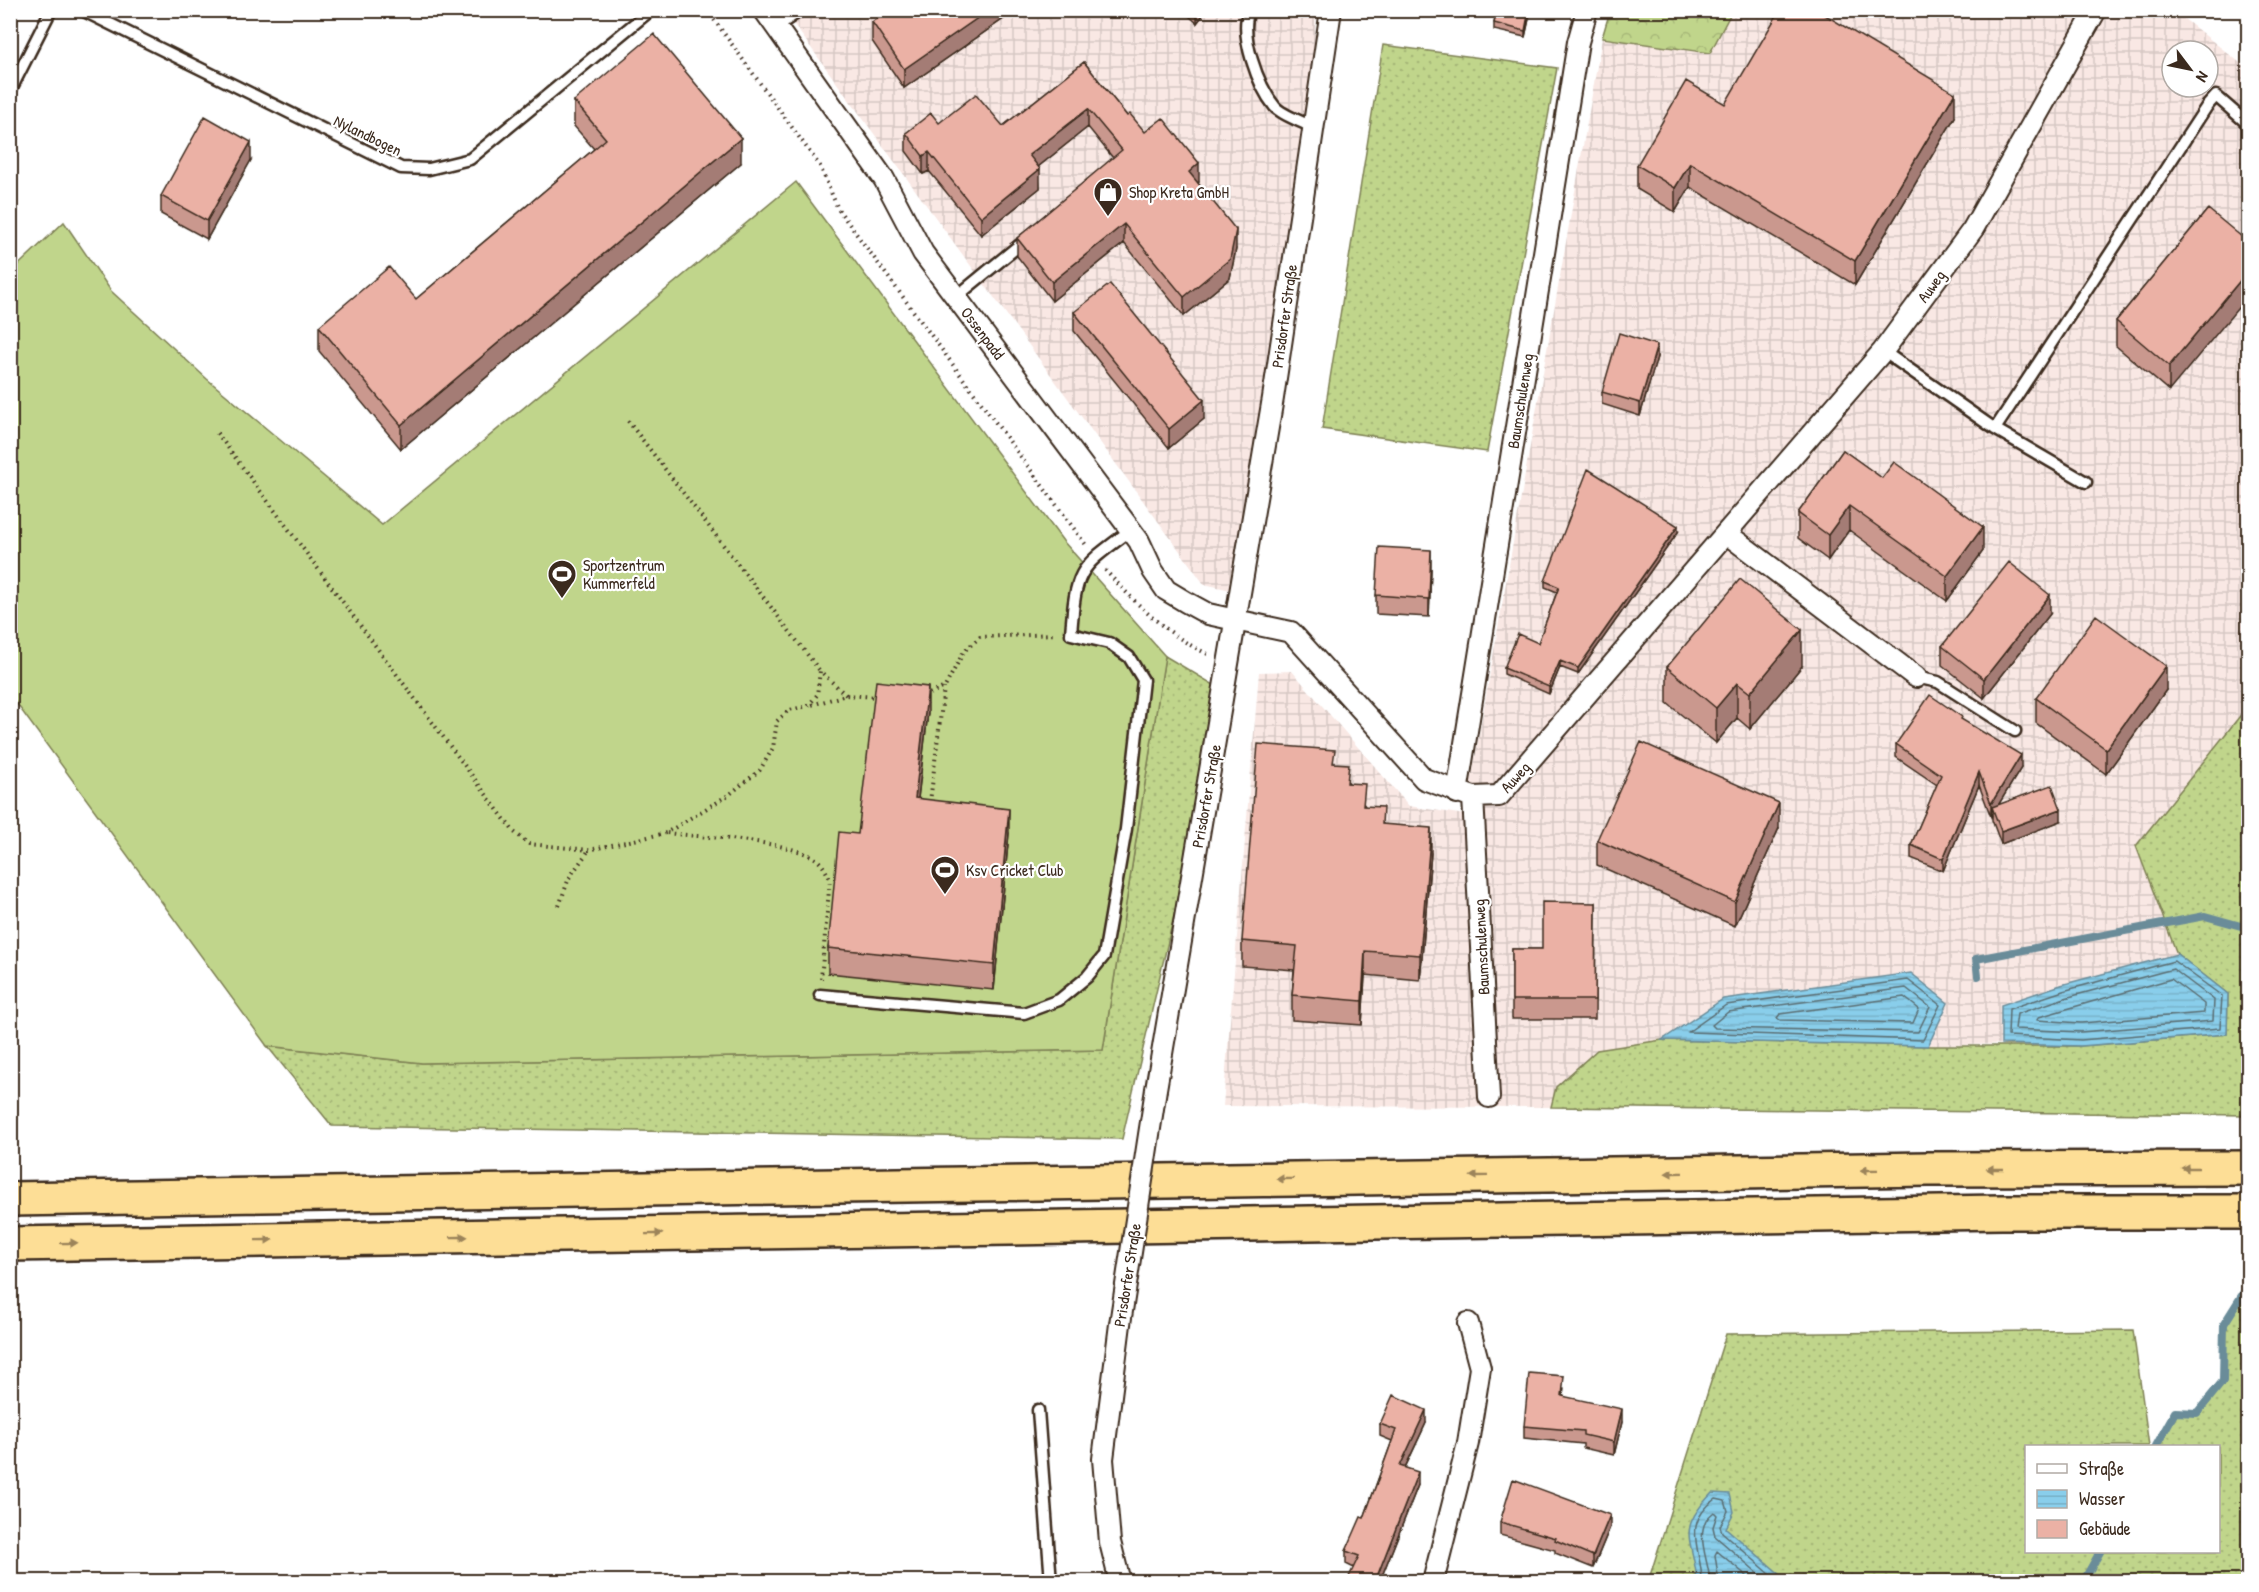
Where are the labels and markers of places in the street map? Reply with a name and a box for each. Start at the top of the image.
shop icon: Shop Kreta GmbH [1092,176,1124,218]
place label: Shop Kreta GmbH [1129,181,1229,203]
place label: Sportzentrum Kummerfeld [583,554,665,594]
sports icon: Sportzentrum Kummerfeld [546,558,578,600]
sports icon: Ksv Cricket Club [929,854,961,896]
place label: Ksv Cricket Club [966,859,1064,881]

